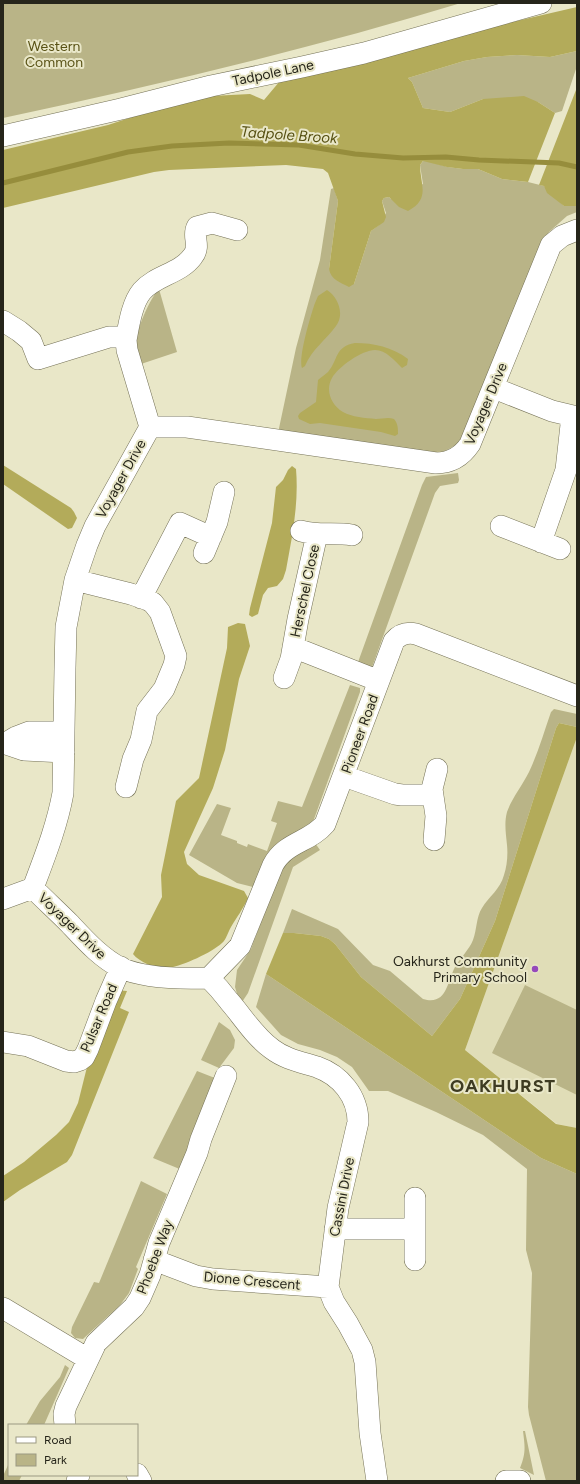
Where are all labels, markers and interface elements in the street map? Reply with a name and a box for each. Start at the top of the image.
park label: Western Common [25,38,83,71]
street label: Tadpole Lane [231,56,316,90]
water label: Tadpole Brook [240,123,339,147]
street label: Voyager Drive [461,360,511,448]
street label: Voyager Drive [92,436,150,522]
street label: Herschel Close [287,543,323,639]
street label: Pioneer Road [338,692,382,776]
street label: Voyager Drive [35,889,110,963]
place label: Oakhurst Community Primary School [393,953,528,986]
marker: Oakhurst Community Primary School [530,964,540,974]
street label: Pulsar Road [77,981,121,1055]
district label: OAKHURST [450,1075,556,1097]
street label: Cassini Drive [326,1156,358,1238]
street label: Phoebe Way [133,1217,177,1297]
street label: Dione Crescent [203,1268,301,1294]
legend [8,1424,138,1476]
text: Road [44,1433,72,1447]
text: Park [44,1453,67,1467]

